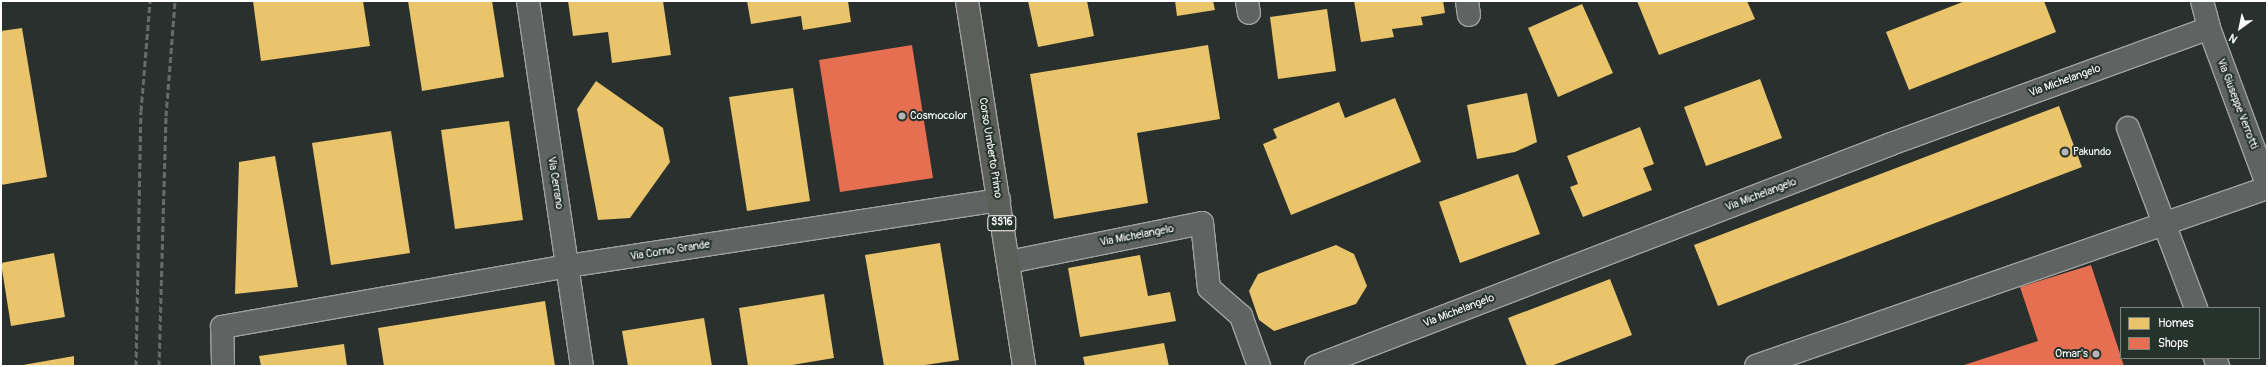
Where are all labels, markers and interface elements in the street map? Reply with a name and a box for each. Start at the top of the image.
north arrow [2220,8,2260,48]
text: N [2227,31,2240,46]
street label: Via Giuseppe Verrotti [2214,57,2260,151]
street label: Via Michelangelo [2027,62,2103,100]
street label: Corso Umberto Primo [976,97,1004,199]
place label: Cosmocolor [910,109,967,123]
marker: Cosmocolor [897,111,907,121]
place label: Pakundo [2073,145,2111,159]
marker: Pakundo [2060,147,2070,157]
street label: Via Cerrano [544,156,566,210]
street label: Via Michelangelo [1724,175,1798,215]
road number: SS16 [987,215,1017,231]
street label: Via Michelangelo [1099,222,1175,250]
street label: Via Corno Grande [629,238,711,264]
street label: Via Michelangelo [1422,291,1496,331]
legend [2120,307,2260,359]
text: Homes [2158,316,2194,331]
text: Shops [2158,336,2188,351]
place label: Omar's [2055,347,2088,361]
marker: Omar's [2091,349,2101,359]

